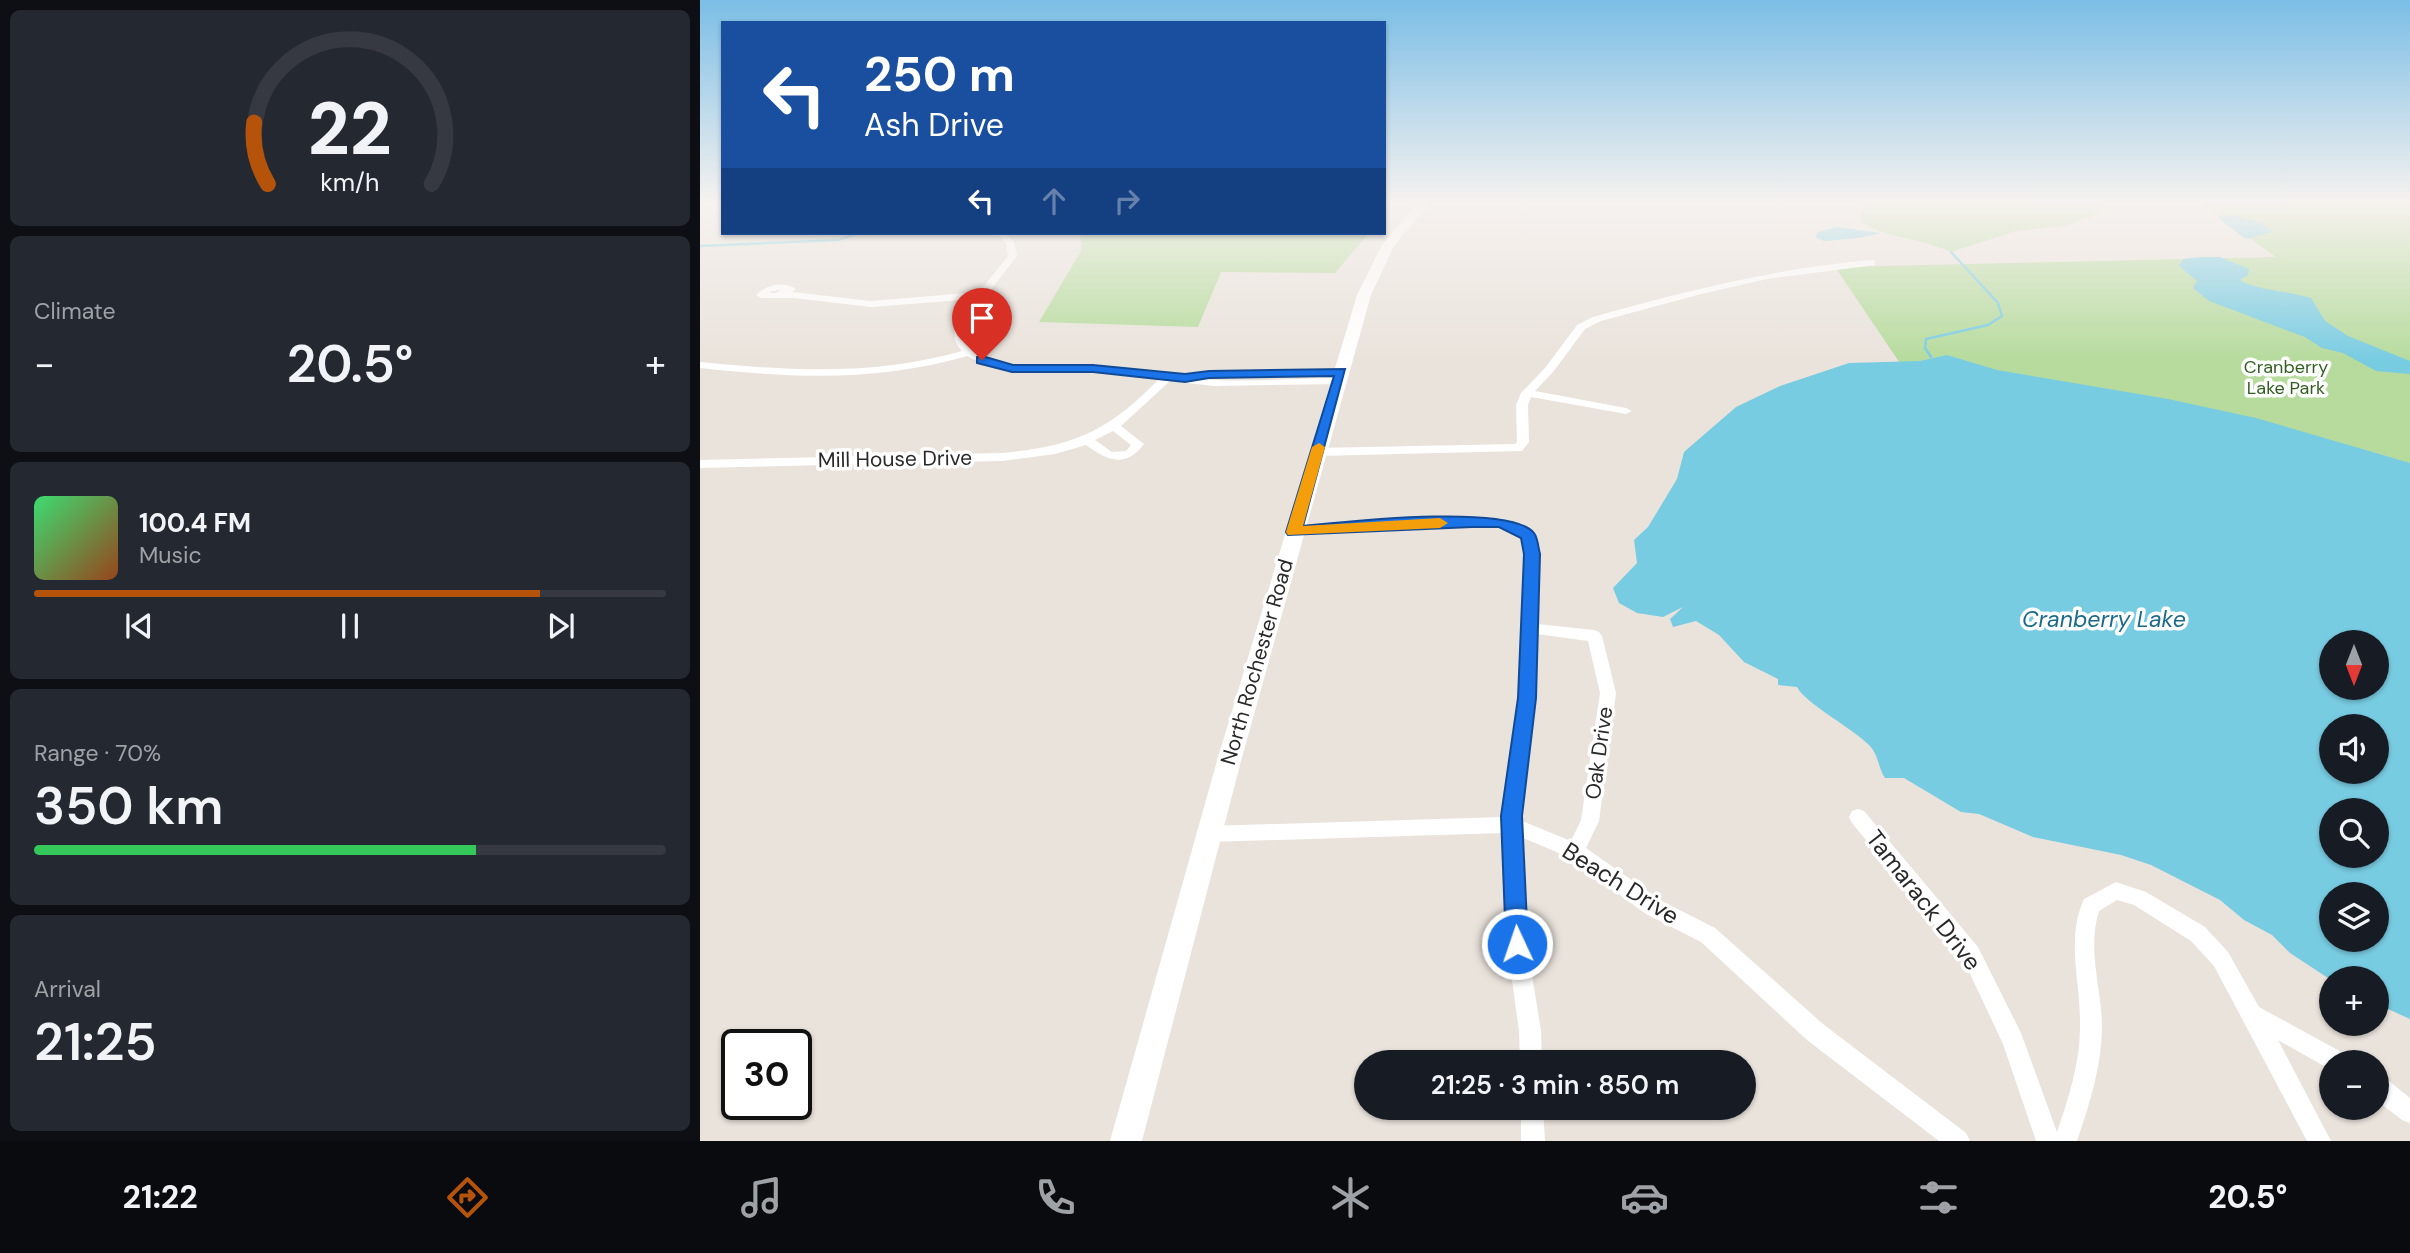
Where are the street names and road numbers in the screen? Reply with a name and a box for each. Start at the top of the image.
street label: Mill House Drive [818,444,972,474]
street label: North Rochester Road [1214,556,1300,768]
street label: Oak Drive [1579,705,1619,801]
street label: Tamarack Drive [1859,823,1989,977]
street label: Beach Drive [1557,835,1685,931]

